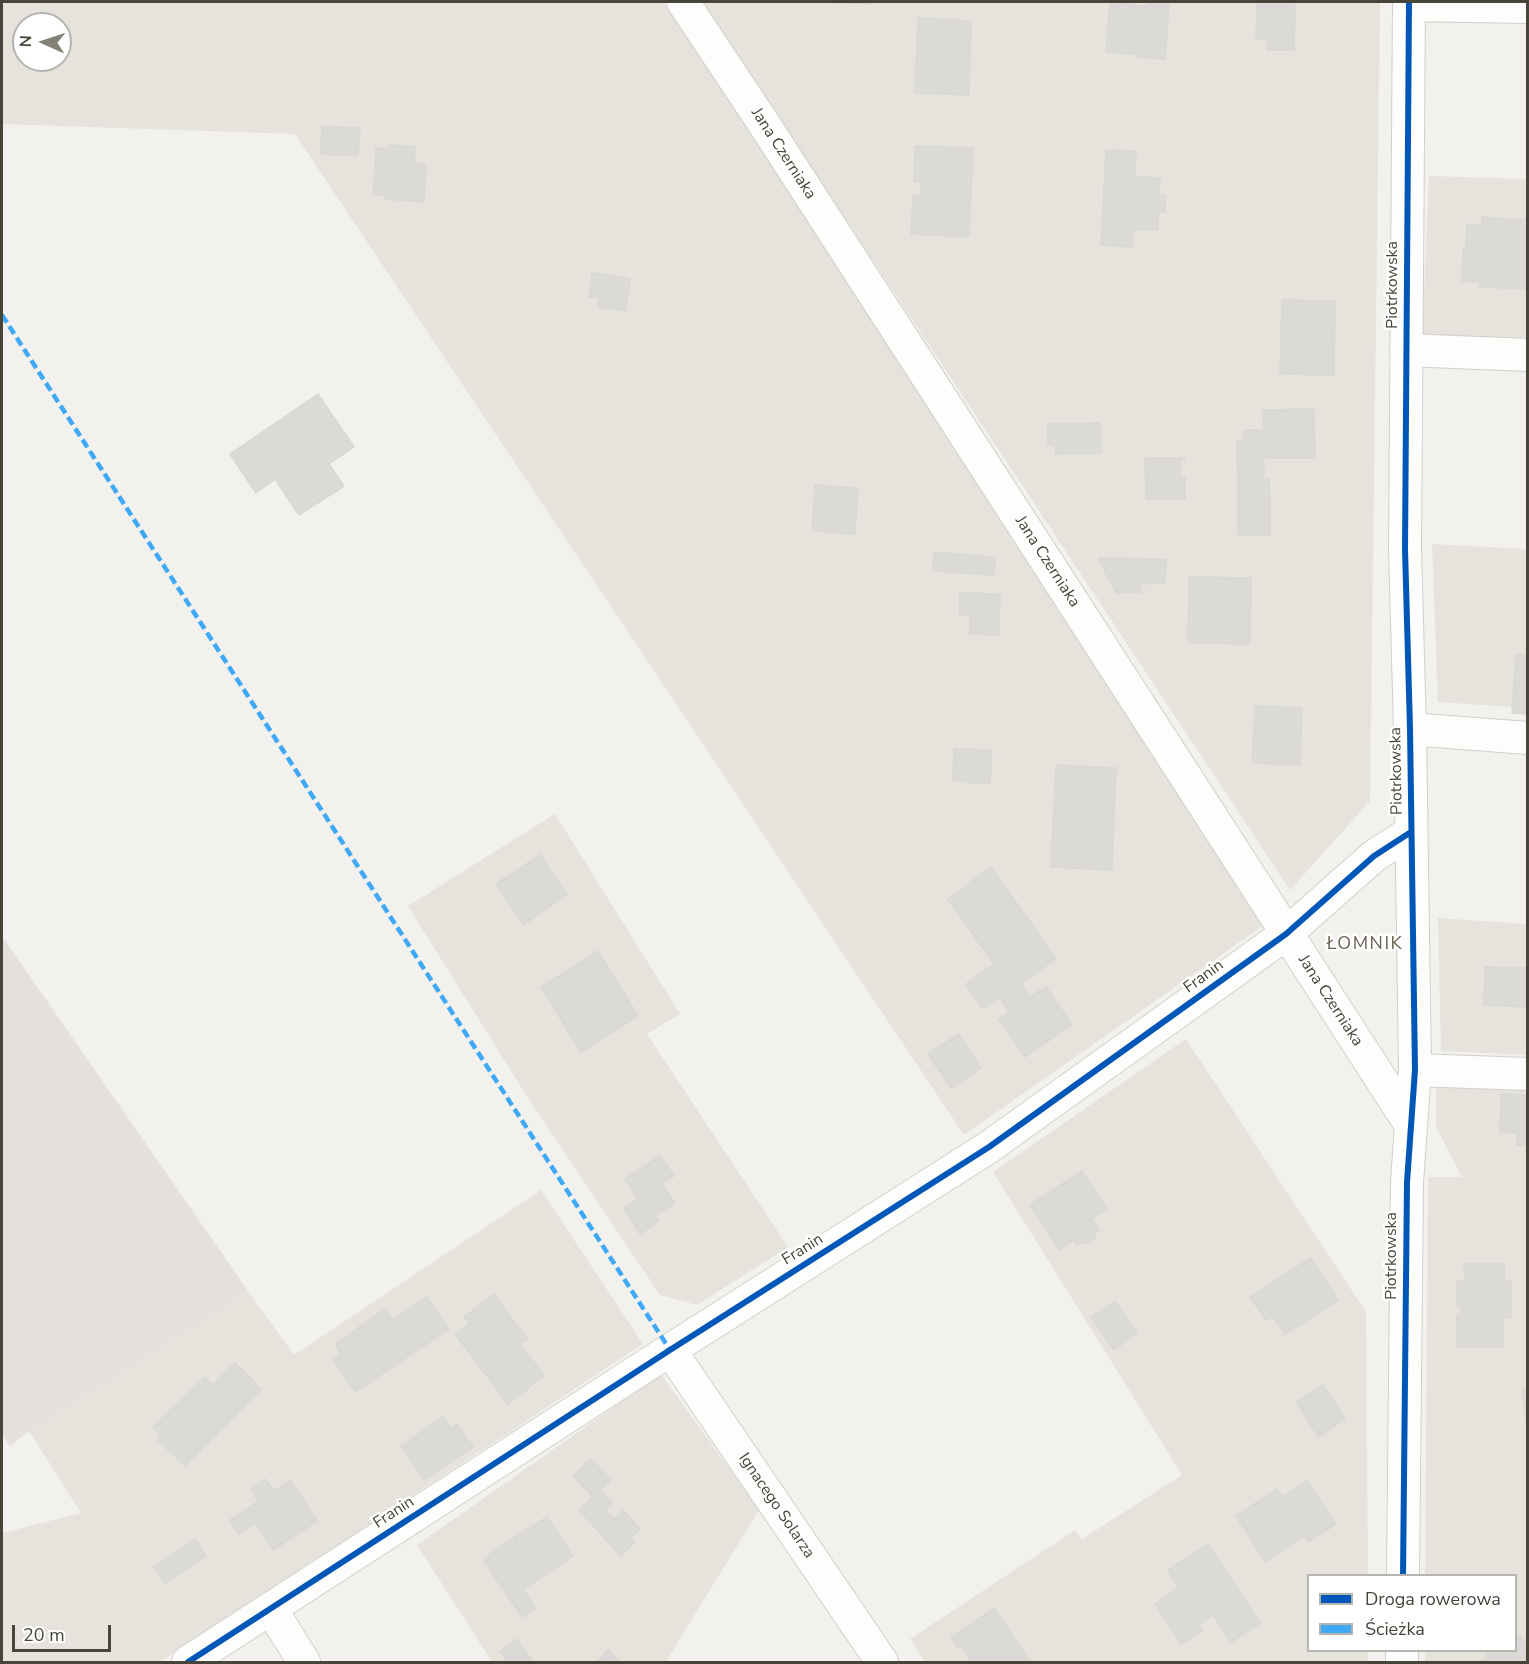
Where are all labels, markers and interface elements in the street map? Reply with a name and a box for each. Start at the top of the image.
north arrow [12,12,72,72]
text: N [15,35,37,48]
street label: Jana Czerniaka [746,105,820,203]
street label: Piotrkowska [1383,241,1403,329]
street label: Jana Czerniaka [1010,513,1084,611]
street label: Piotrkowska [1387,727,1407,815]
district label: ŁOMNIK [1327,934,1403,956]
street label: Jana Czerniaka [1293,952,1367,1050]
street label: Franin [1180,956,1228,998]
street label: Piotrkowska [1382,1212,1402,1300]
street label: Franin [779,1230,827,1270]
street label: Ignacego Solarza [734,1450,818,1562]
street label: Franin [370,1493,418,1533]
legend [1307,1574,1517,1652]
text: Droga rowerowa [1365,1587,1501,1611]
scale bar [15,1613,114,1651]
text: Ścieżka [1365,1617,1425,1641]
text: 20 m [23,1623,65,1647]

